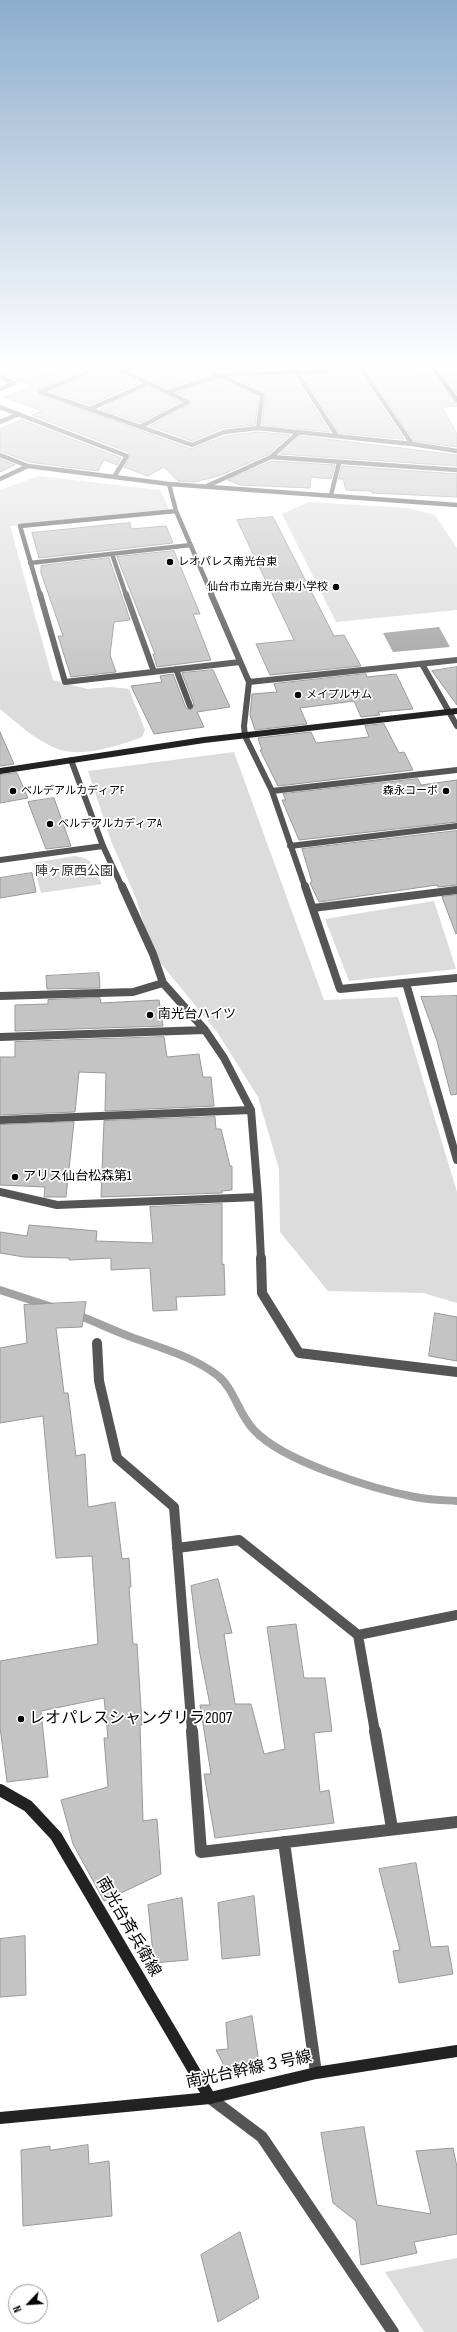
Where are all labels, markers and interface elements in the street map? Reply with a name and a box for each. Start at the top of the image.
place label: レオパレス南光台東 [178,555,277,569]
marker: レオパレス南光台東 [165,557,175,567]
place label: 仙台市立南光台東小学校 [207,580,328,594]
marker: 仙台市立南光台東小学校 [331,582,341,592]
place label: メイプルサム [306,688,372,702]
marker: メイプルサム [293,690,303,700]
place label: ベルデアルカディアF [21,784,124,798]
place label: 森永コーポ [383,784,438,798]
marker: ベルデアルカディアF [8,786,18,796]
marker: 森永コーポ [441,786,451,796]
place label: ベルデアルカディアA [58,817,162,831]
marker: ベルデアルカディアA [45,819,55,829]
park label: 陣ヶ原西公園 [35,864,113,880]
place label: 南光台ハイツ [158,1007,236,1023]
marker: 南光台ハイツ [145,1010,155,1020]
place label: アリス仙台松森第1 [23,1169,132,1185]
marker: アリス仙台松森第1 [10,1172,20,1182]
place label: レオパレスシャングリラ2007 [29,1709,232,1729]
marker: レオパレスシャングリラ2007 [16,1714,26,1724]
street label: 南光台斉兵衛線 [92,1874,164,1980]
street label: 南光台幹線３号線 [184,2047,314,2093]
north arrow [8,2284,48,2324]
text: N [10,2303,25,2314]

